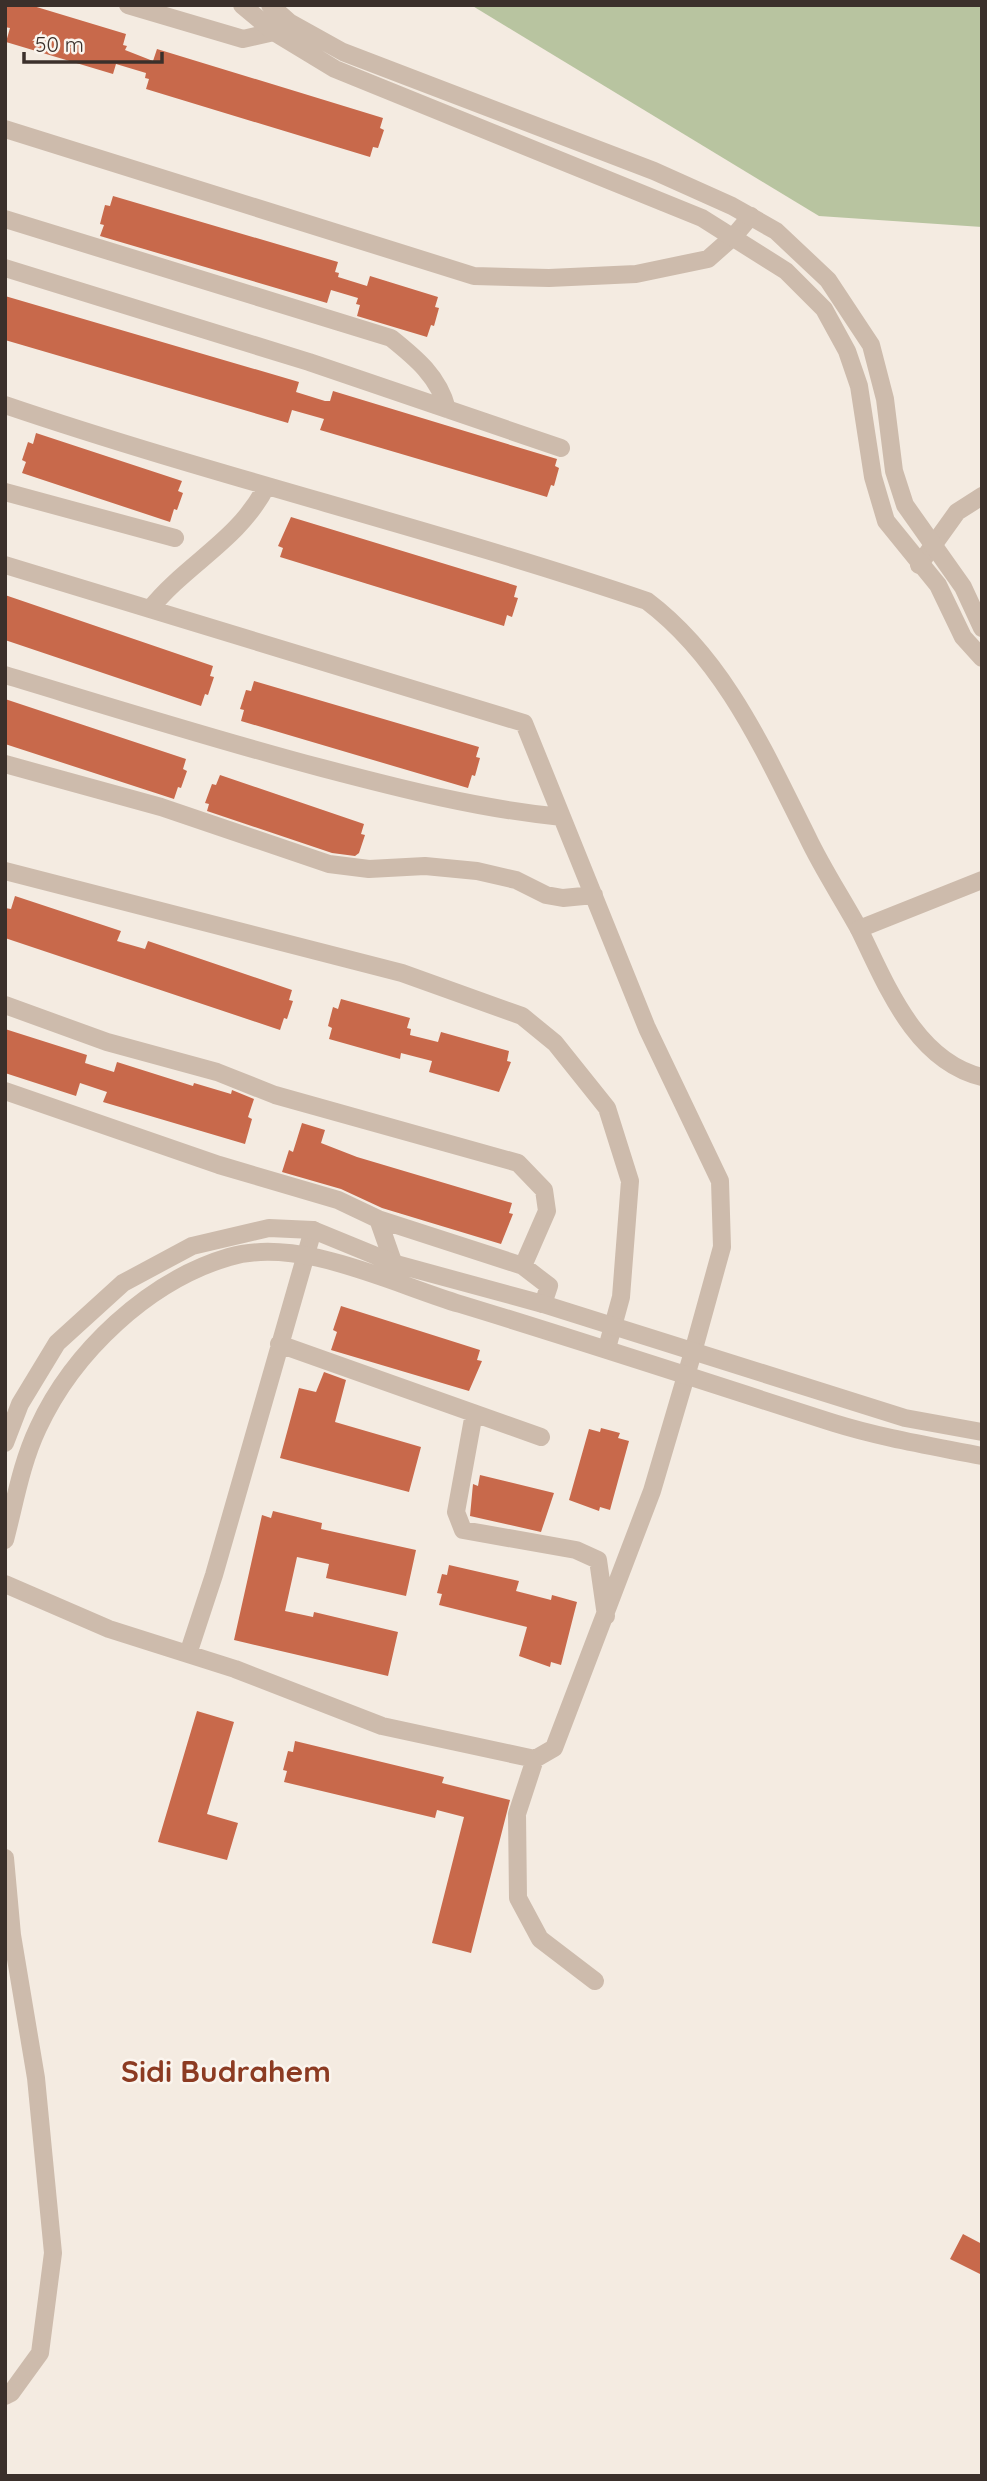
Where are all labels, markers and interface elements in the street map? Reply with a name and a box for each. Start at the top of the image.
scale bar [24,21,163,65]
text: 50 m [35,31,84,57]
district label: Sidi Budrahem [121,2052,331,2090]

